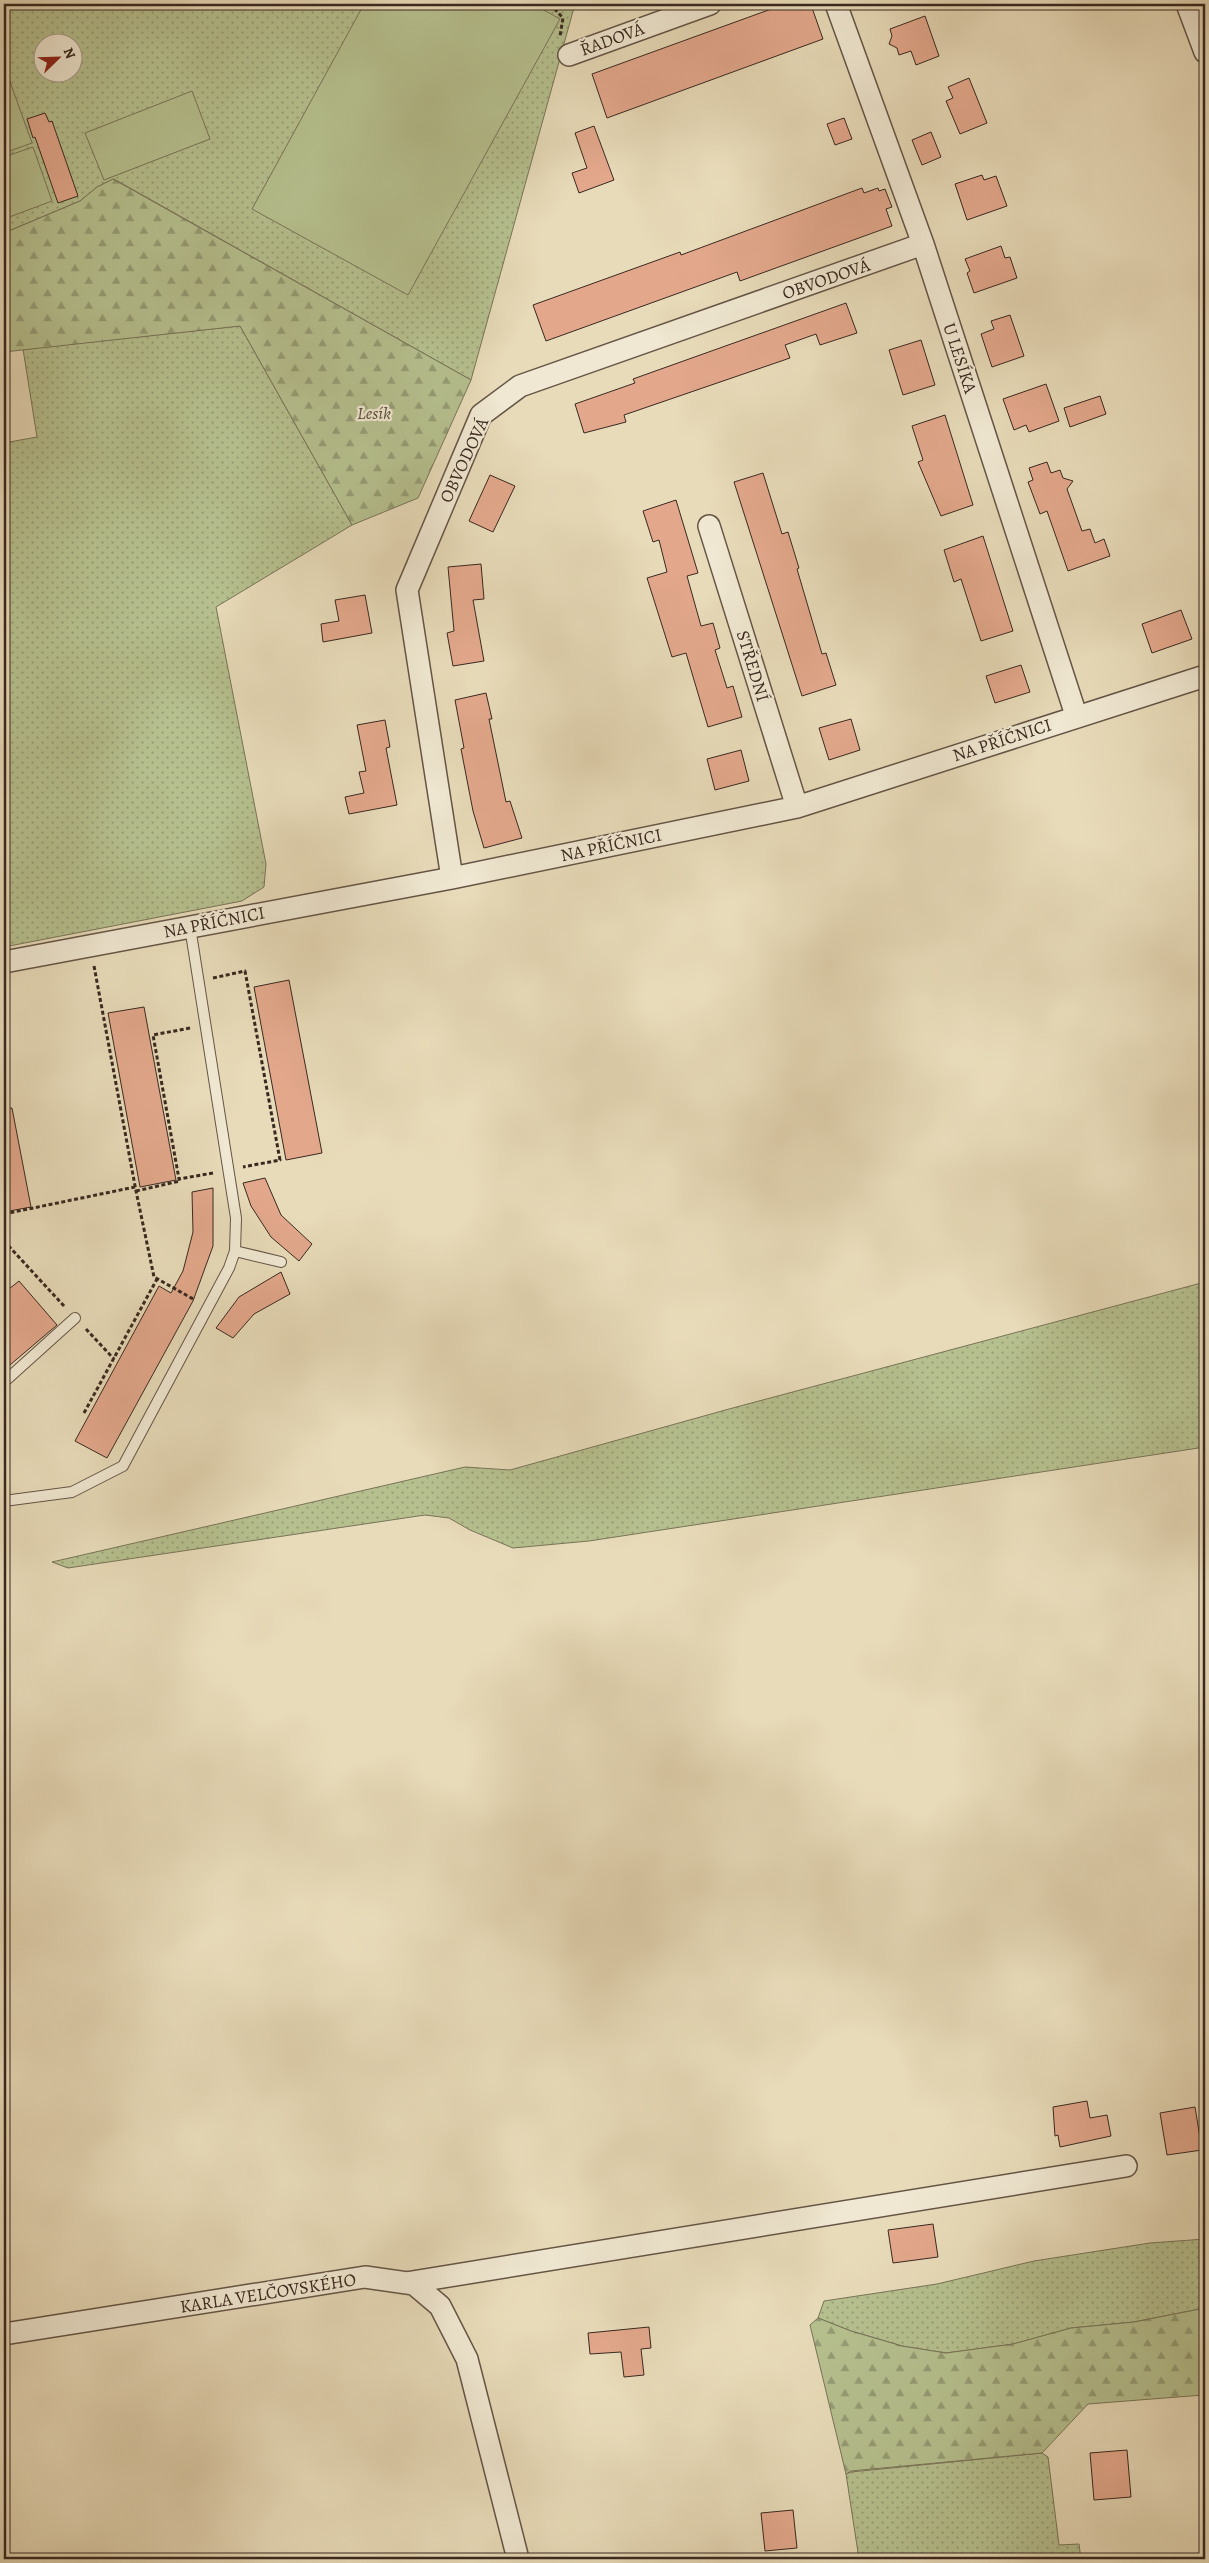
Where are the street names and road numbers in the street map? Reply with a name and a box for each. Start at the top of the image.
street label: ŘADOVÁ [576,16,648,62]
street label: OBVODOVÁ [779,253,874,305]
street label: U LESÍKA [937,320,983,397]
street label: OBVODOVÁ [434,413,494,506]
street label: STŘEDNÍ [731,628,775,704]
street label: NA PŘÍČNICI [949,713,1055,767]
street label: NA PŘÍČNICI [558,823,664,867]
street label: NA PŘÍČNICI [161,900,267,944]
street label: KARLA VELČOVSKÉHO [178,2267,358,2319]

